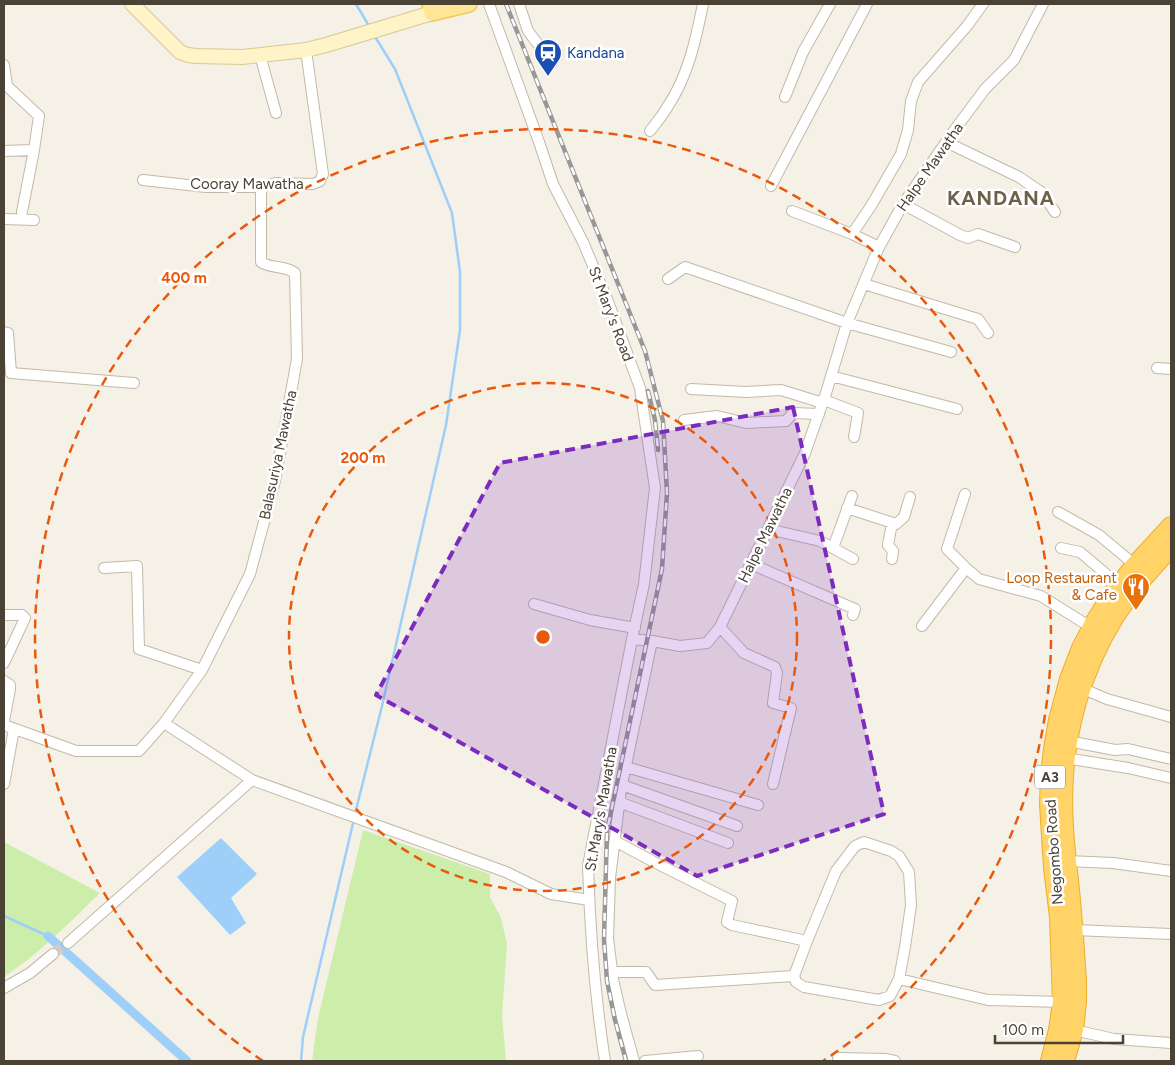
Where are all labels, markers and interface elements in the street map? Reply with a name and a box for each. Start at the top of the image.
station icon: Kandana [533,38,563,77]
place label: Kandana [567,44,625,62]
street label: Halpe Mawatha [893,119,967,215]
street label: Cooray Mawatha [190,175,304,193]
district label: KANDANA [947,186,1055,210]
street label: St Mary's Road [585,264,637,364]
text: 400 m [161,269,207,287]
street label: Balasuriya Mawatha [255,389,301,521]
text: 200 m [341,449,385,467]
street label: Halpe Mawatha [734,484,796,586]
place label: Loop Restaurant & Cafe [1006,569,1117,604]
restaurant icon: Loop Restaurant & Cafe [1121,572,1151,611]
centre of rings [534,628,552,646]
street label: St.Mary's Mawatha [581,745,621,873]
road number: A3 [1035,766,1065,789]
street label: Negombo Road [1041,799,1067,905]
scale bar [995,1012,1122,1044]
text: 100 m [1002,1021,1044,1039]

